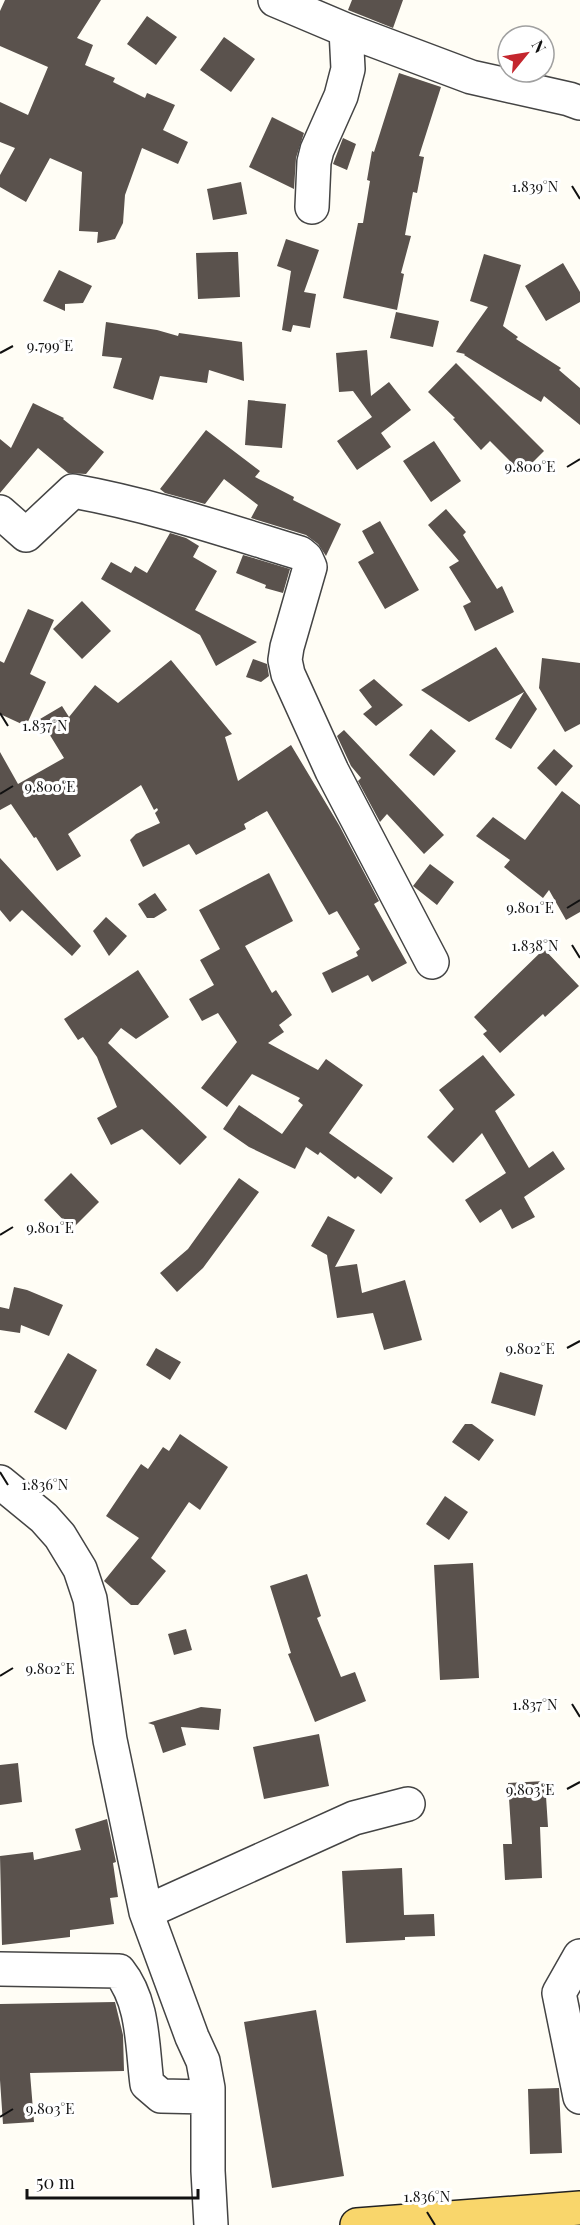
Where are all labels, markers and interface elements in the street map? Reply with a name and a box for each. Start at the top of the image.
north arrow [496,24,556,84]
text: N [527,36,552,57]
text: 1.839°N [512,176,559,196]
text: 9.799°E [27,335,73,355]
text: 9.800°E [505,456,555,476]
text: 1.837°N [22,715,68,735]
text: 9.800°E [25,776,75,796]
text: 9.801°E [506,897,554,917]
text: 1.838°N [511,935,559,955]
text: 9.801°E [26,1217,74,1237]
text: 9.802°E [505,1338,555,1358]
text: 1.836°N [22,1474,69,1494]
text: 9.802°E [25,1658,75,1678]
text: 1.837°N [512,1694,558,1714]
text: 9.803°E [506,1779,554,1799]
text: 9.803°E [26,2098,74,2118]
scale bar [27,2162,198,2200]
text: 50 m [36,2170,75,2194]
text: 1.836°N [404,2186,451,2206]

